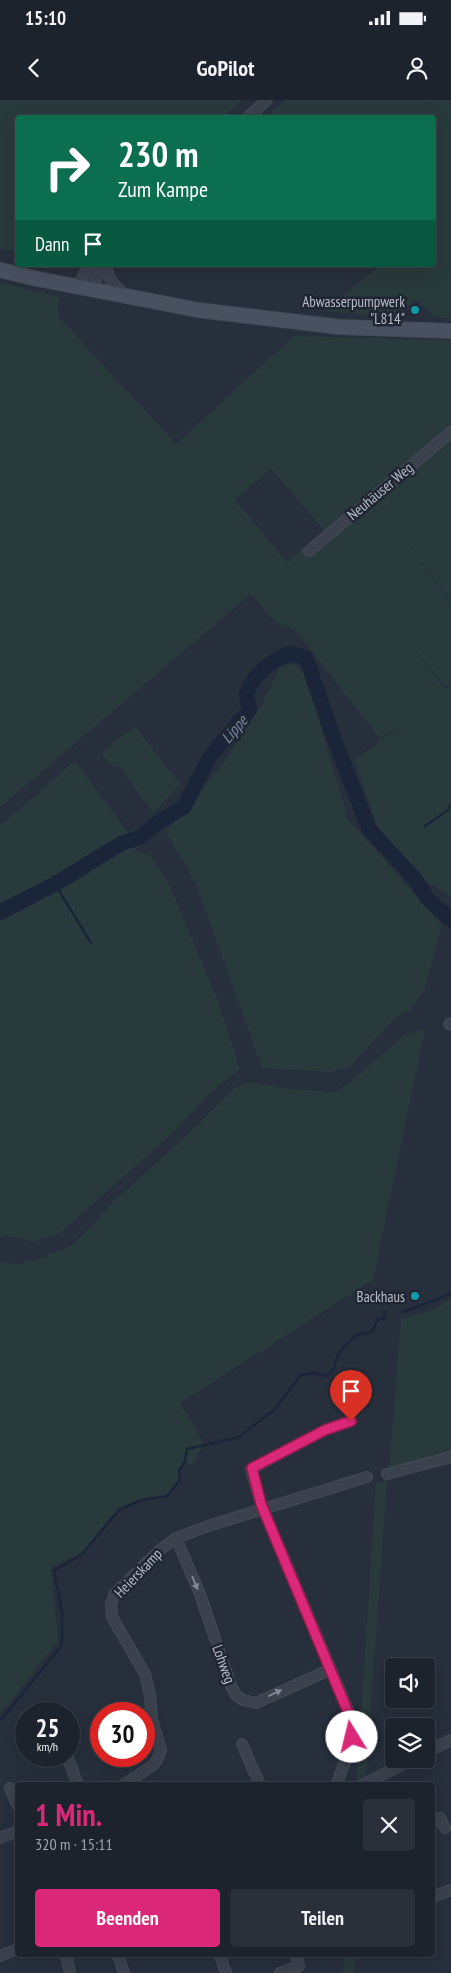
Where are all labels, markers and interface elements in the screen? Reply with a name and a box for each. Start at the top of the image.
text: 15:10 [25,6,66,30]
icon: back [20,54,48,82]
text: GoPilot [197,54,254,82]
icon: person [403,54,431,82]
text: 230 m [118,131,199,177]
icon: right [35,135,100,200]
text: Zum Kampe [118,175,208,203]
icon: arrive [79,230,107,258]
text: Dann [35,232,69,256]
place label: Abwasserpumpwerk "L814" [302,292,405,328]
marker: Abwasserpumpwerk "L814" [409,304,421,316]
street label: Neuhäuser Weg [343,458,417,524]
water label: Lippe [216,710,252,747]
place label: Backhaus [357,1287,405,1306]
marker: Backhaus [409,1290,421,1302]
pin [330,1370,372,1421]
icon: arrive [337,1377,365,1405]
street label: Heierskamp [110,1544,166,1602]
one-way arrow [191,1576,199,1591]
street label: Lohweg [208,1642,240,1686]
map controls [385,1658,435,1768]
button: sound [385,1658,435,1708]
one-way arrow [268,1689,282,1697]
speed limit sign: 30 [90,1702,155,1767]
position arrow [325,1710,377,1762]
text: 25 [36,1712,59,1744]
button: layers [385,1718,435,1768]
text: km/h [37,1739,58,1754]
text: 1 Min. [35,1795,102,1834]
button: close [363,1799,415,1851]
text: 320 m · 15:11 [35,1834,113,1854]
button: Beenden [35,1889,220,1947]
button: Teilen [230,1889,415,1947]

